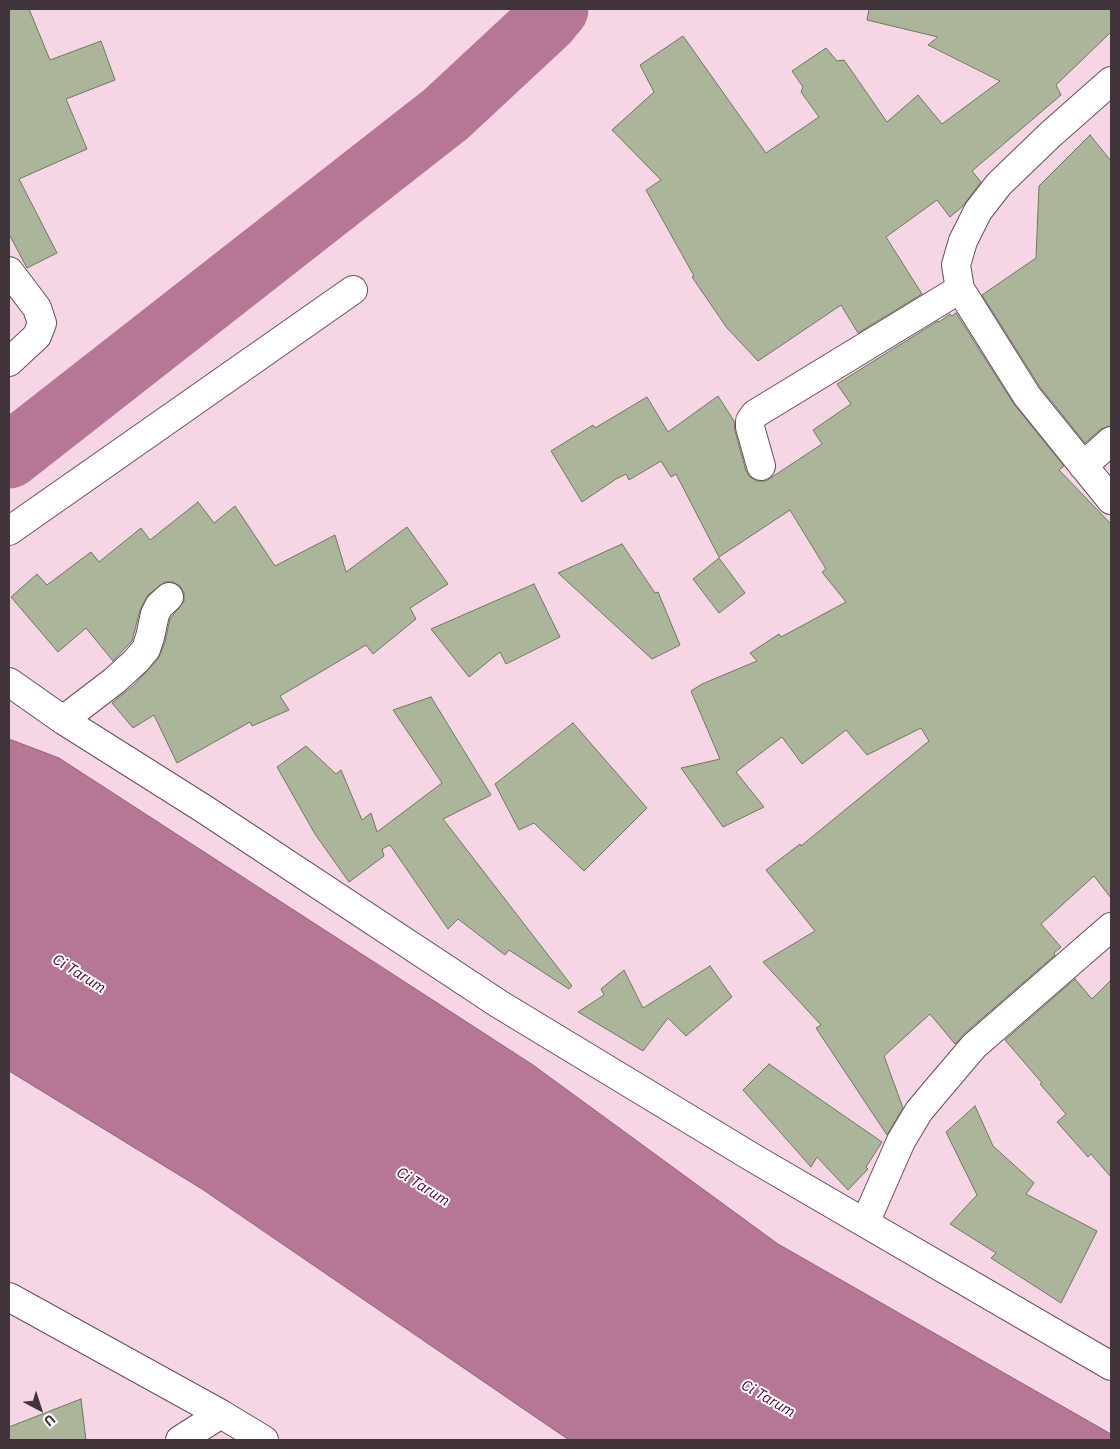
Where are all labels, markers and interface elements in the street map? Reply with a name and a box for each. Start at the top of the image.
water label: Ci Tarum [49,951,109,997]
water label: Ci Tarum [393,1164,453,1210]
water label: Ci Tarum [738,1376,798,1422]
north arrow [15,1384,65,1434]
text: U [40,1410,59,1431]

